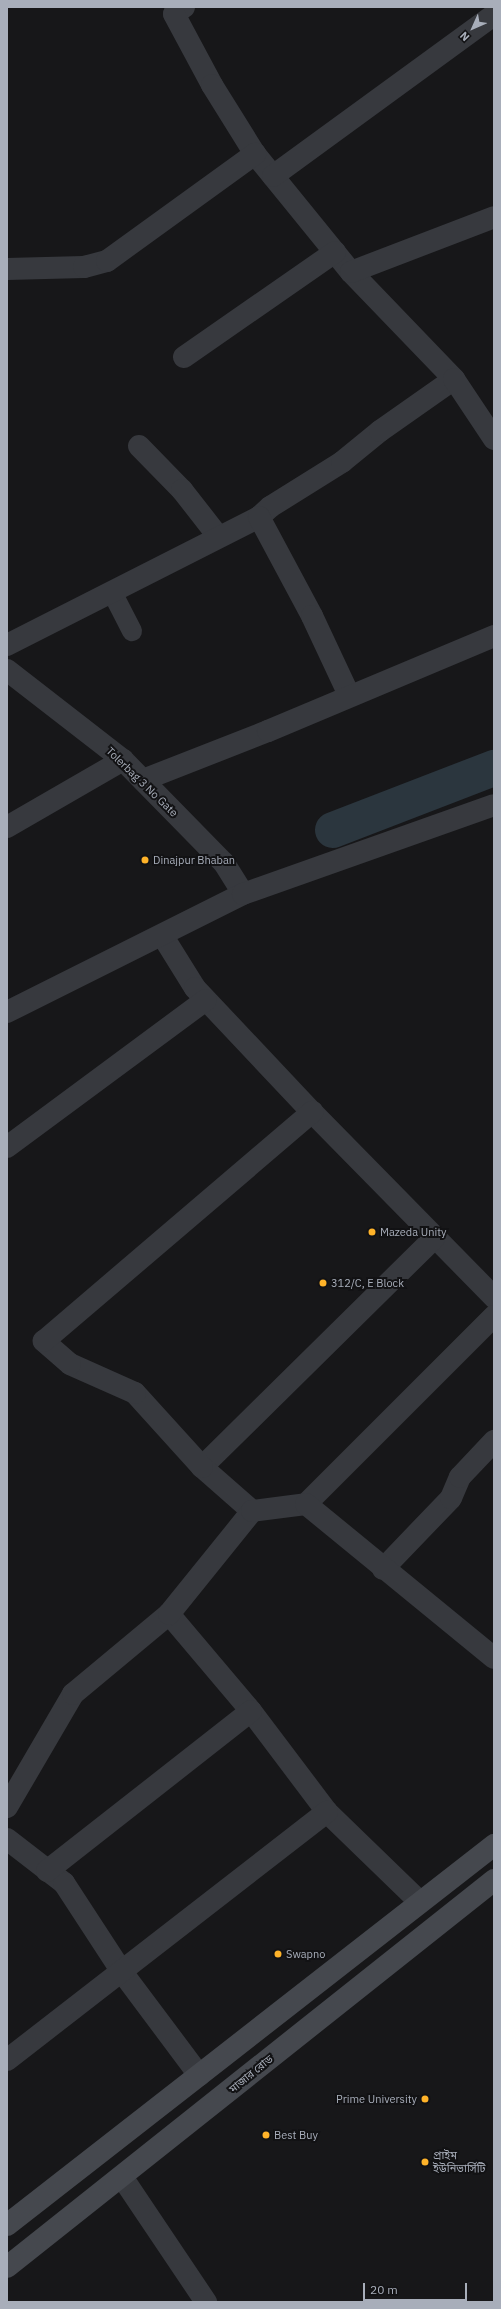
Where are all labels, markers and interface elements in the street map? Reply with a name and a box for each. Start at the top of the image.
north arrow [453,8,493,48]
text: N [457,29,472,44]
street label: Tolerbag 3 No Gate [103,744,181,820]
place label: Dinajpur Bhaban [153,853,235,867]
marker: Dinajpur Bhaban [140,855,150,865]
place label: Mazeda Unity [380,1225,446,1239]
marker: Mazeda Unity [367,1227,377,1237]
place label: 312/C, E Block [331,1276,404,1290]
marker: 312/C, E Block [318,1278,328,1288]
place label: Swapno [286,1947,325,1961]
marker: Swapno [273,1949,283,1959]
street label: মাজার রোড [226,2052,276,2096]
place label: Prime University [336,2092,417,2106]
marker: Prime University [420,2094,430,2104]
place label: Best Buy [274,2128,318,2142]
marker: Best Buy [261,2130,271,2140]
place label: প্রাইম ইউনিভার্সিটি [433,2149,486,2175]
marker: প্রাইম ইউনিভার্সিটি [420,2157,430,2167]
scale bar [365,2275,469,2301]
text: 20 m [370,2282,398,2297]

